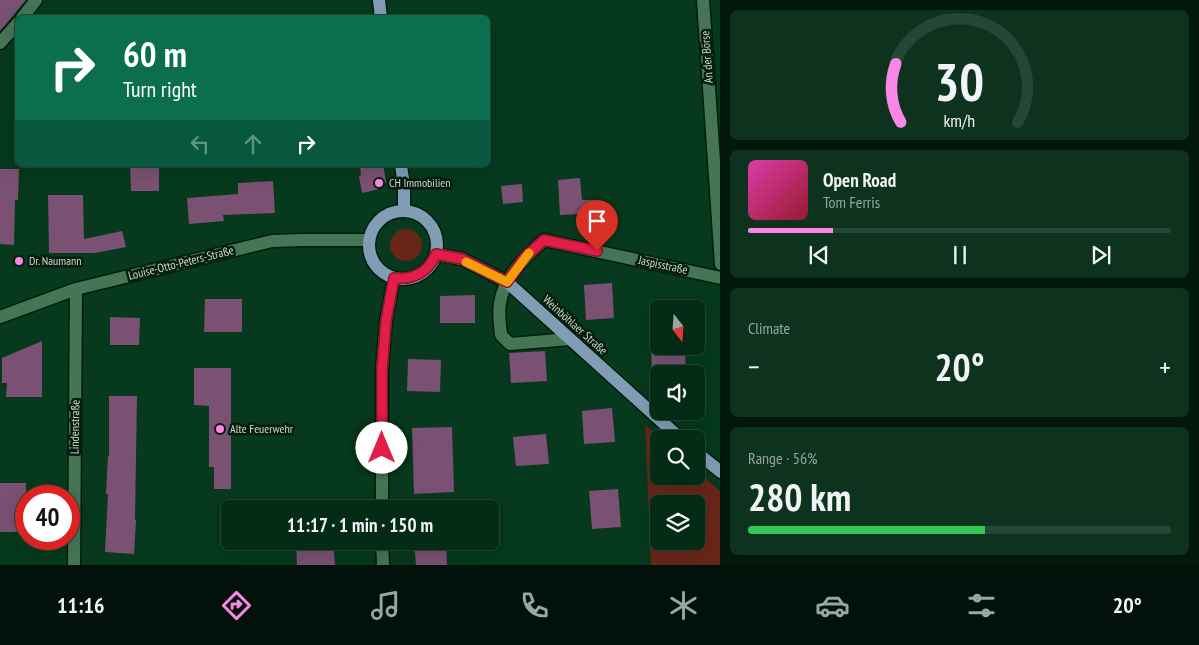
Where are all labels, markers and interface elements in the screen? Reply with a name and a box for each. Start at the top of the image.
street label: An der Börse [697,30,716,84]
text: 60 m [123,31,187,77]
icon: right [40,35,105,100]
text: 30 [935,48,984,115]
text: Turn right [123,75,197,103]
text: km/h [944,109,975,132]
icon: left [186,130,214,158]
icon: ahead [239,130,267,158]
icon: right [292,130,320,158]
text: Open Road [823,168,896,192]
place label: CH Immobilien [389,175,451,190]
marker: CH Immobilien [373,177,385,189]
text: Tom Ferris [823,192,880,212]
pin [576,200,618,251]
icon: arrive [583,207,611,235]
icon: previous [805,241,833,269]
icon: pause [946,241,974,269]
icon: next [1087,241,1115,269]
street label: Louise-Otto-Peters-Straße [127,242,235,283]
street label: Jaspisstraße [636,252,689,277]
place label: Dr. Naumann [29,253,81,268]
marker: Dr. Naumann [13,255,25,267]
street label: Weinböhlaer Straße [540,292,611,358]
north arrow [650,300,705,355]
map controls [650,300,705,550]
text: Climate [748,318,790,338]
text: 20° [934,342,985,391]
text: − [748,348,760,385]
text: + [1159,348,1171,385]
button: sound [650,365,705,420]
street label: Lindenstraße [67,400,82,454]
place label: Alte Feuerwehr [230,421,294,436]
position arrow [355,421,407,473]
marker: Alte Feuerwehr [214,423,226,435]
button: search [650,430,705,485]
text: Range · 56% [748,448,817,468]
text: 280 km [748,472,851,521]
speed limit sign: 40 [15,485,80,550]
button: layers [650,495,705,550]
text: 11:17 · 1 min · 150 m [287,513,433,537]
icon: directions [219,588,254,623]
icon: music [368,588,403,623]
icon: phone [517,588,552,623]
icon: climate [666,588,701,623]
icon: car [815,588,850,623]
icon: filters [964,588,999,623]
text: 11:16 [57,591,105,619]
text: 20° [1113,591,1142,619]

